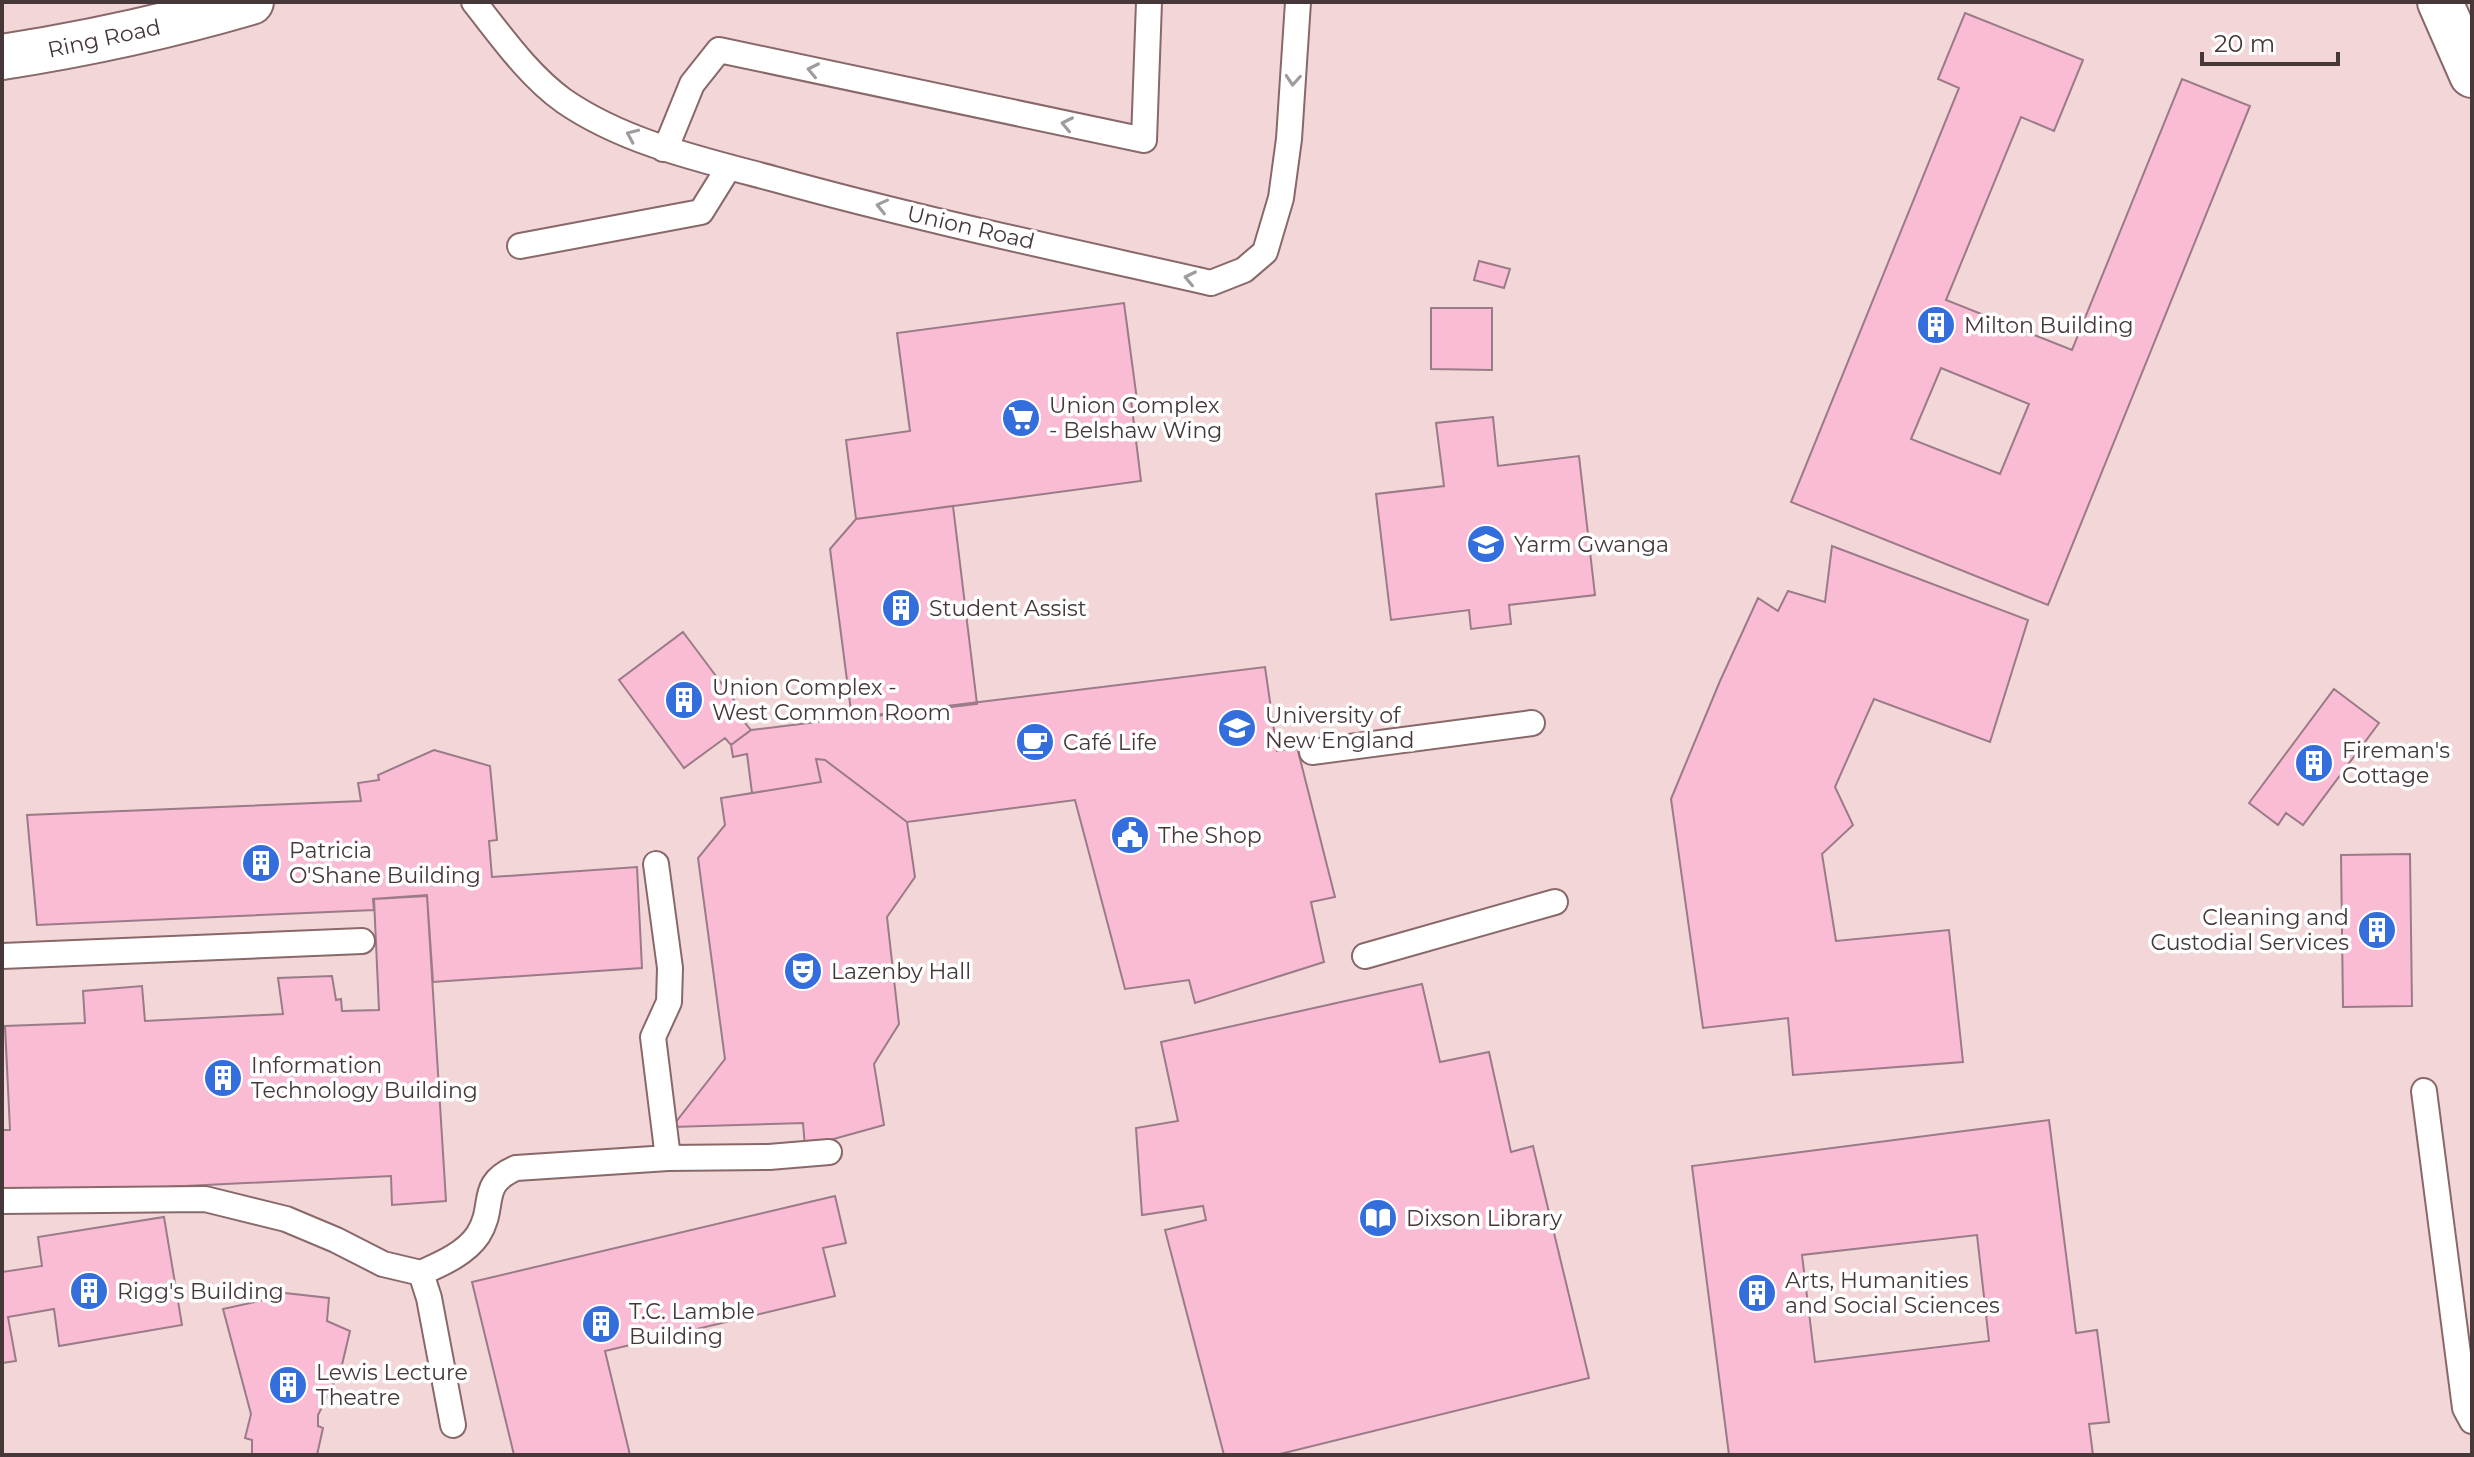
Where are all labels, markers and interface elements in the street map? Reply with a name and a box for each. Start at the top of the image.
street label: Ring Road [45,13,163,64]
scale bar [2202,16,2338,66]
text: 20 m [2214,29,2275,58]
one-way arrow [807,62,820,79]
one-way arrow [1285,74,1302,87]
one-way arrow [1061,116,1075,133]
one-way arrow [626,129,640,145]
one-way arrow [875,198,889,215]
street label: Union Road [904,200,1037,255]
one-way arrow [1183,270,1197,287]
building icon: Milton Building [1915,304,1957,346]
place label: Milton Building [1964,312,2134,339]
place label: Union Complex - Belshaw Wing [1049,392,1222,444]
supermarket icon: Union Complex - Belshaw Wing [1000,397,1042,439]
school or university icon: Yarm Gwanga [1465,523,1507,565]
place label: Yarm Gwanga [1514,531,1669,558]
building icon: Student Assist [880,587,922,629]
place label: Student Assist [929,595,1087,622]
place label: Union Complex - West Common Room [712,674,951,726]
building icon: Union Complex - West Common Room [663,679,705,721]
place label: University of New England [1265,702,1414,754]
school or university icon: University of New England [1216,707,1258,749]
cafe icon: Café Life [1014,721,1056,763]
place label: Café Life [1063,729,1157,756]
place label: Fireman's Cottage [2342,737,2450,789]
building icon: Fireman's Cottage [2293,742,2335,784]
public building icon: The Shop [1109,814,1151,856]
place label: The Shop [1158,822,1262,849]
place label: Patricia O'Shane Building [289,837,481,889]
building icon: Patricia O'Shane Building [240,842,282,884]
place label: Cleaning and Custodial Services [2150,904,2349,956]
building icon: Cleaning and Custodial Services [2356,909,2398,951]
theatre icon: Lazenby Hall [782,950,824,992]
place label: Lazenby Hall [831,958,971,985]
place label: Information Technology Building [251,1052,478,1104]
building icon: Information Technology Building [202,1057,244,1099]
library icon: Dixson Library [1357,1197,1399,1239]
place label: Dixson Library [1406,1205,1562,1232]
place label: Arts, Humanities and Social Sciences [1785,1267,2000,1319]
building icon: Rigg's Building [68,1270,110,1312]
building icon: Arts, Humanities and Social Sciences [1736,1272,1778,1314]
place label: Rigg's Building [117,1278,284,1305]
place label: T.C. Lamble Building [629,1298,755,1350]
building icon: T.C. Lamble Building [580,1303,622,1345]
place label: Lewis Lecture Theatre [316,1359,468,1411]
building icon: Lewis Lecture Theatre [267,1364,309,1406]

